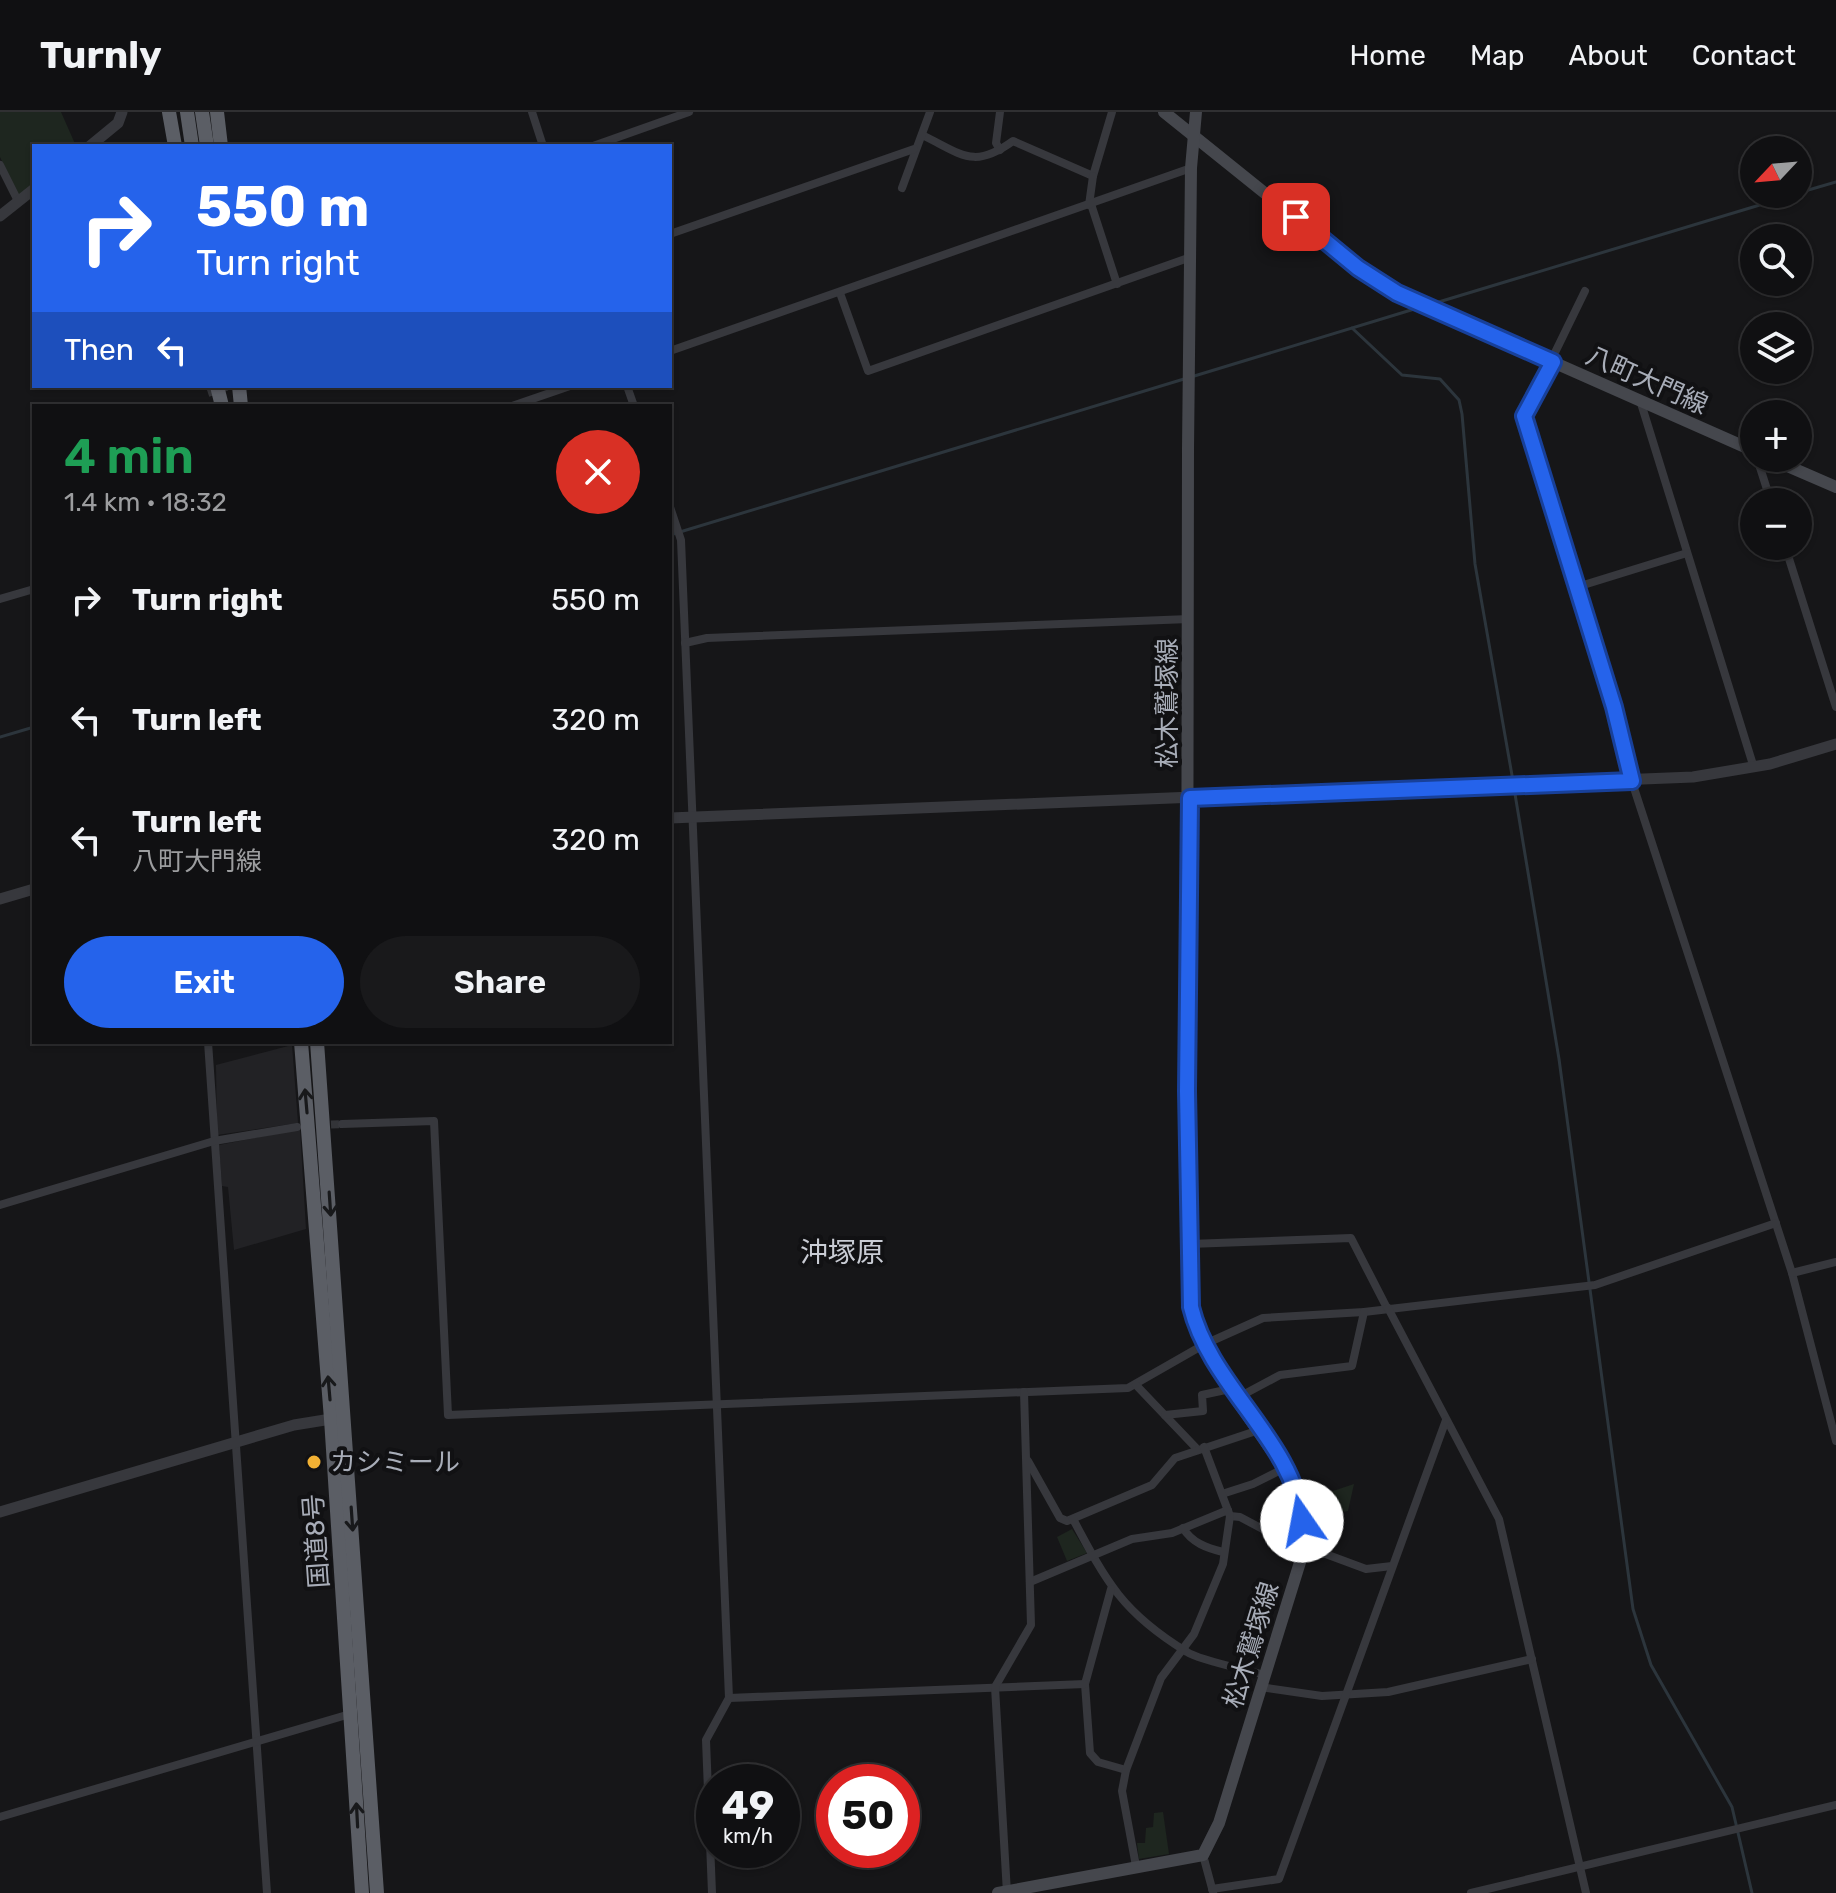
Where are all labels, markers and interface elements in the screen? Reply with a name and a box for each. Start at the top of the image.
text: Turnly [40,32,162,78]
text: Home [1349,39,1426,72]
text: Map [1470,39,1524,72]
text: About [1568,39,1648,72]
text: Contact [1692,39,1796,72]
north arrow [1740,136,1812,208]
map controls [1740,136,1812,560]
text: 550 m [196,174,370,240]
icon: right [64,176,168,280]
pin [1262,183,1330,251]
icon: arrive [1274,195,1318,239]
button: search [1740,224,1812,296]
text: Turn right [196,241,360,284]
button: layers [1740,312,1812,384]
icon: left [150,328,194,372]
text: Then [64,332,134,368]
street label: 八町大門線 [1581,340,1712,421]
button: + [1740,400,1812,472]
text: 4 min [64,428,194,485]
button: close [556,430,640,514]
text: 1.4 km · 18:32 [64,487,227,518]
button: − [1740,488,1812,560]
icon: right [64,578,108,622]
text: Turn right [132,582,283,618]
text: 550 m [551,582,640,618]
street label: 松木鷲塚線 [1152,638,1183,768]
icon: left [64,698,108,742]
text: Turn left [132,702,262,738]
text: 320 m [551,702,640,738]
text: Turn left [132,804,262,840]
icon: left [64,818,108,862]
text: 320 m [551,822,640,858]
text: 八町大門線 [132,846,262,877]
button: Exit [64,936,344,1028]
button: Share [360,936,640,1028]
one-way arrow [298,1088,313,1115]
one-way arrow [323,1190,338,1217]
district label: 沖塚原 [800,1236,884,1269]
one-way arrow [321,1375,336,1402]
place label: カシミール [330,1447,460,1478]
marker: カシミール [305,1453,323,1471]
position arrow [1260,1479,1344,1563]
street label: 国道8号 [298,1493,335,1589]
one-way arrow [345,1505,360,1532]
street label: 松木鷲塚線 [1218,1578,1285,1712]
speed limit sign: 50 [816,1764,920,1868]
text: 49 [722,1782,774,1829]
one-way arrow [349,1802,364,1829]
text: km/h [723,1824,773,1848]

